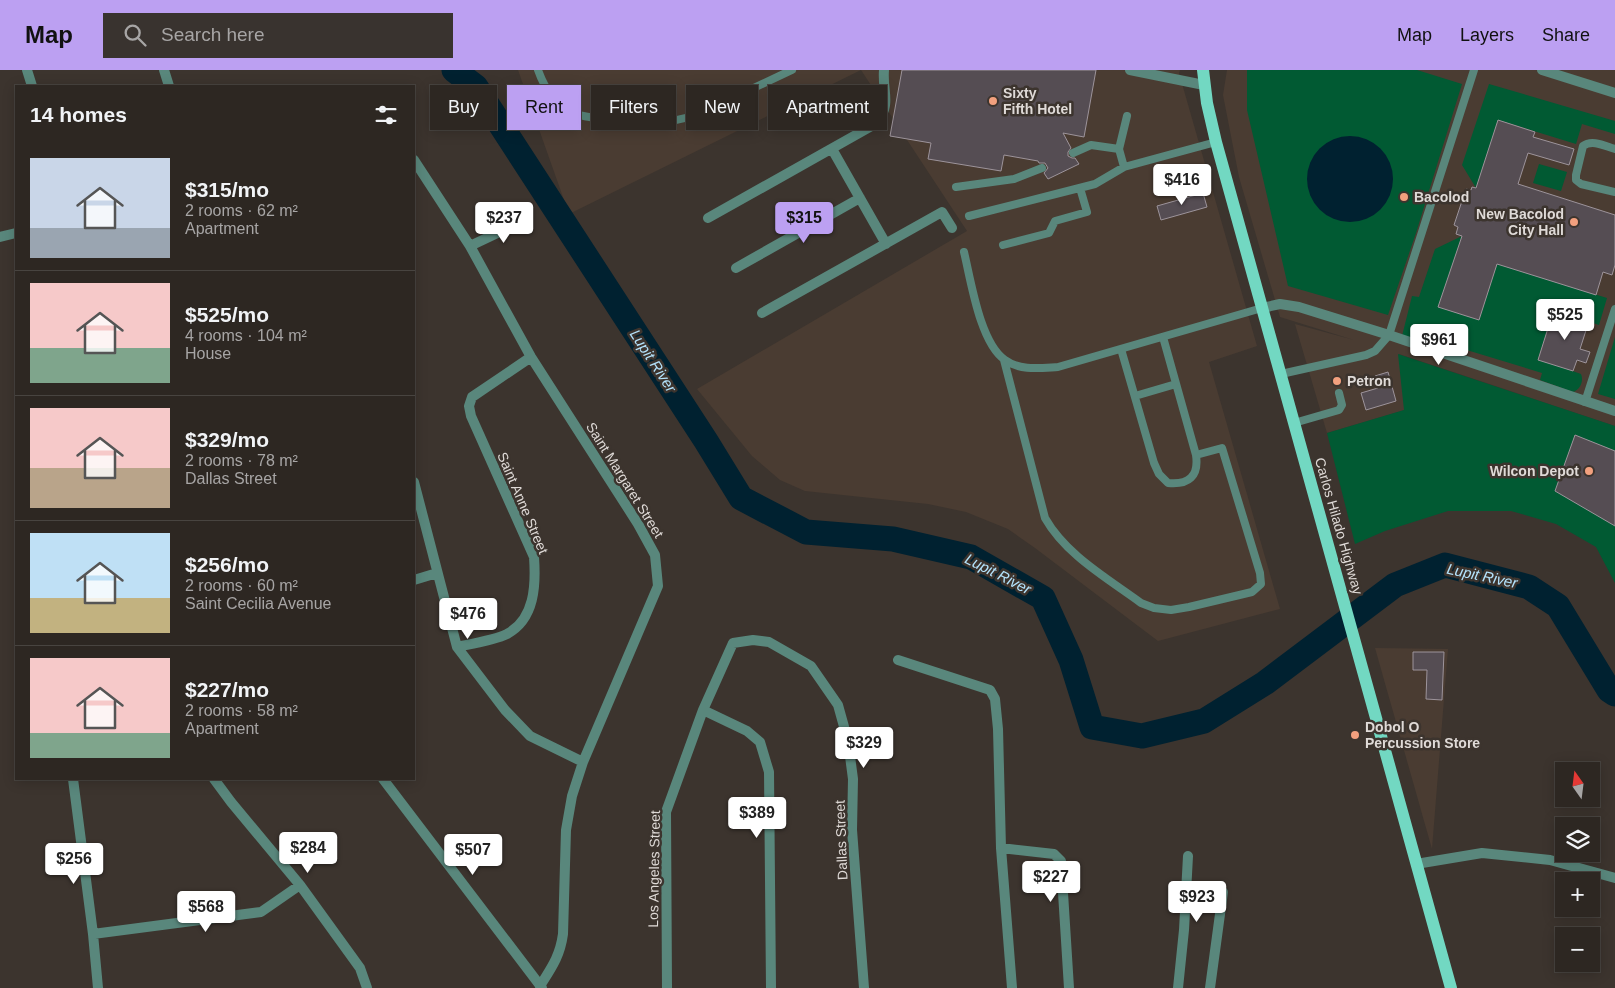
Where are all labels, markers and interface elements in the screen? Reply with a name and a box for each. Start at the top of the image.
search box [103,13,453,58]
text: Map [25,21,73,48]
icon: search [121,21,149,49]
text: Search here [161,24,265,45]
text: Map [1397,25,1432,45]
text: Layers [1460,25,1514,45]
text: Share [1542,25,1590,45]
chip: Buy [430,85,497,130]
chip: Rent [507,85,581,130]
chip: Filters [591,85,676,130]
chip: New [686,85,758,130]
chip: Apartment [768,85,887,130]
place label: Sixty Fifth Hotel [1003,85,1072,117]
marker: Sixty Fifth Hotel [987,95,999,107]
icon: filters [372,101,400,129]
text: 14 homes [30,103,127,126]
pin: $416 [1152,164,1212,206]
text: $416 [1164,171,1200,188]
icon: home [70,178,130,238]
text: $315/mo [185,178,269,201]
place label: Bacolod [1414,189,1469,205]
marker: Bacolod [1398,191,1410,203]
text: 2 rooms · 62 m² [185,202,298,219]
pin: $237 [474,202,534,244]
pin: $315 [774,202,834,244]
place label: New Bacolod City Hall [1476,206,1564,238]
text: $237 [486,209,522,226]
text: $315 [786,209,822,226]
marker: New Bacolod City Hall [1568,216,1580,228]
text: Apartment [185,220,259,237]
pin: $525 [1535,298,1595,341]
icon: home [70,303,130,363]
text: $525/mo [185,303,269,326]
text: $525 [1547,306,1583,323]
pin: $961 [1409,324,1469,366]
water label: Lupit River [627,326,681,396]
text: 4 rooms · 104 m² [185,327,307,344]
text: $961 [1421,331,1457,348]
text: House [185,345,231,362]
place label: Petron [1347,373,1391,389]
marker: Petron [1331,375,1343,387]
street label: Saint Margaret Street [583,419,667,541]
icon: home [70,428,130,488]
text: $329/mo [185,428,269,451]
street label: Saint Anne Street [494,450,552,556]
text: 2 rooms · 78 m² [185,452,298,469]
street label: Carlos Hilado Highway [1312,456,1366,596]
place label: Wilcon Depot [1490,463,1579,479]
marker: Wilcon Depot [1583,465,1595,477]
text: Dallas Street [185,470,277,487]
water label: Lupit River [962,550,1035,598]
icon: home [70,553,130,613]
text: $256/mo [185,553,269,576]
water label: Lupit River [1445,560,1520,591]
text: 2 rooms · 60 m² [185,577,298,594]
text: Saint Cecilia Avenue [185,595,331,612]
pin: $476 [438,598,498,640]
text: $476 [450,605,486,622]
icon: home [70,678,130,738]
text: $227/mo [185,678,269,701]
text: 2 rooms · 58 m² [185,702,298,719]
place label: Dobol O Percussion Store [1365,719,1480,751]
text: Apartment [185,720,259,737]
pin: $329 [834,726,894,769]
marker: Dobol O Percussion Store [1349,729,1361,741]
text: $329 [846,734,882,751]
north arrow [1555,762,1600,808]
map controls [1555,762,1600,972]
pin: $389 [727,796,787,839]
street label: Dallas Street [832,800,850,880]
text: $389 [739,804,775,821]
street label: Los Angeles Street [645,810,663,928]
button: layers [1555,817,1600,862]
pin: $284 [278,832,338,874]
pin: $507 [443,834,503,876]
text: $284 [290,839,326,856]
text: $507 [455,841,491,858]
pin: $256 [44,842,104,885]
text: $256 [56,850,92,867]
pin: $227 [1021,860,1081,903]
text: $227 [1033,868,1069,885]
button: + [1555,872,1600,917]
pin: $923 [1167,880,1227,923]
text: $923 [1179,888,1215,905]
pin: $568 [176,890,236,933]
text: $568 [188,898,224,915]
button: − [1555,927,1600,972]

